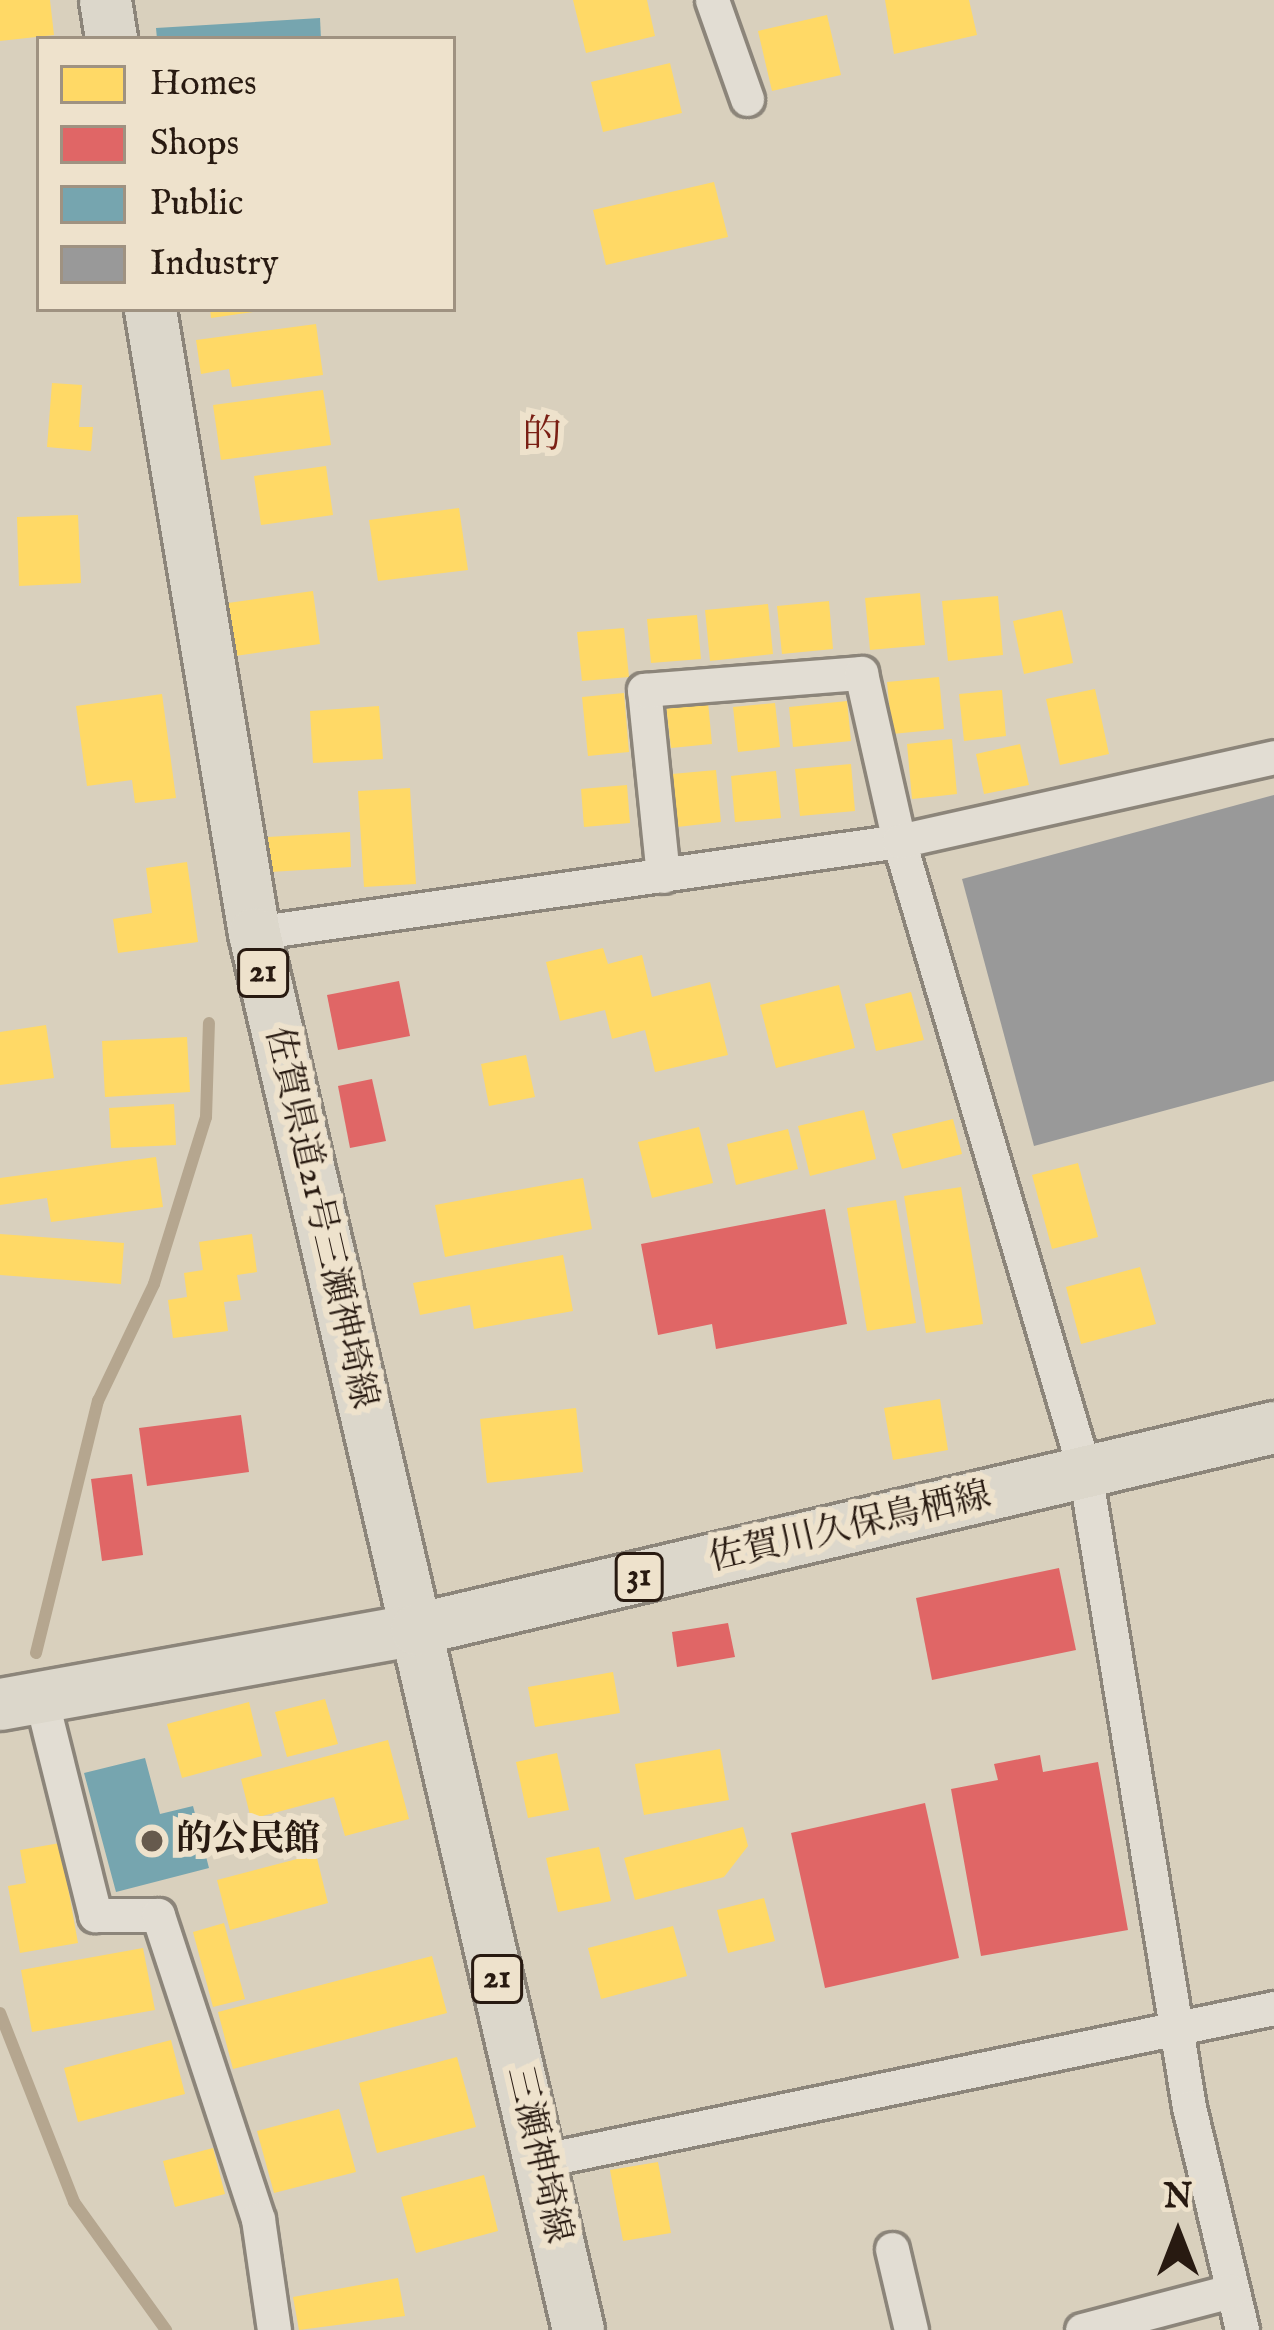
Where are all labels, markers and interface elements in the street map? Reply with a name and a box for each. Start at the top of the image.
legend [36,36,456,312]
text: Homes [150,61,257,107]
text: Shops [150,121,239,167]
text: Public [150,181,243,227]
text: Industry [150,241,278,287]
district label: 的 [523,414,561,460]
road number: 21 [236,946,290,1000]
street label: 佐賀県道21号三瀬神埼線 [255,1023,385,1413]
street label: 佐賀川久保鳥栖線 [705,1475,995,1581]
road number: 31 [612,1550,666,1604]
place label: 的公民館 [176,1819,320,1863]
marker: 的公民館 [139,1828,165,1854]
road number: 21 [470,1952,524,2006]
street label: 三瀬神埼線 [497,2062,579,2248]
north arrow [1118,2174,1238,2294]
text: N [1164,2177,1192,2219]

